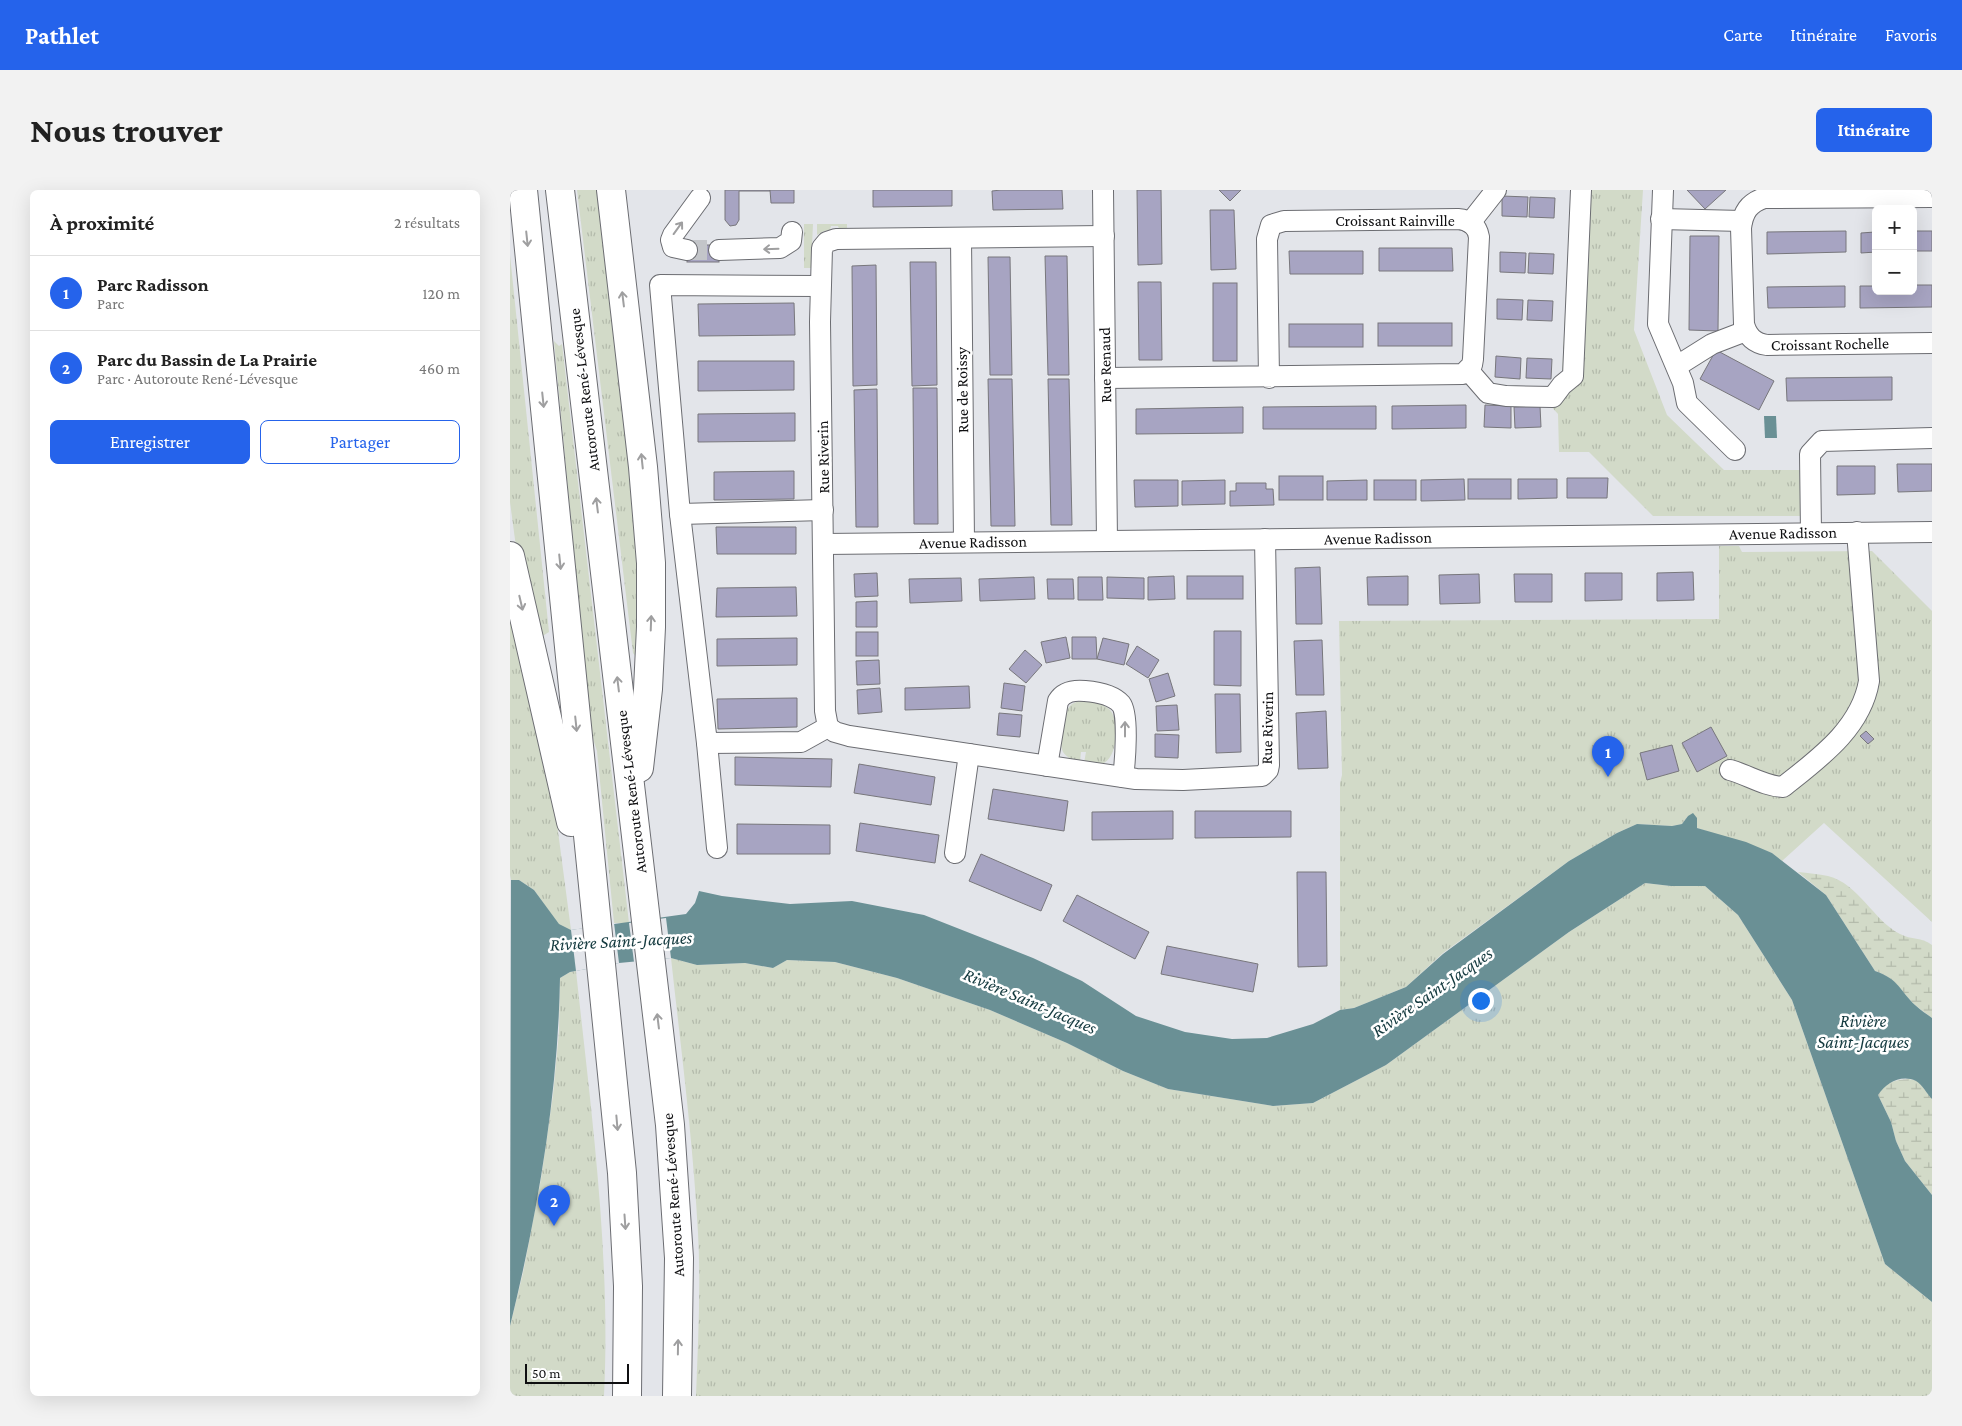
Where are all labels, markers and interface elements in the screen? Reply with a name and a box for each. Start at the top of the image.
text: Pathlet [25,22,99,49]
text: Carte [1723,25,1762,45]
text: Itinéraire [1790,25,1857,45]
text: Favoris [1885,25,1937,45]
button: Itinéraire [1816,108,1932,152]
text: Nous trouver [30,111,223,150]
map controls [1872,205,1917,295]
button: + [1872,205,1917,250]
text: À proximité [50,211,154,235]
street label: Croissant Rainville [1335,212,1455,229]
text: 2 résultats [394,214,460,231]
one-way arrow [673,221,683,235]
one-way arrow [522,230,532,246]
one-way arrow [763,244,779,253]
button: − [1872,250,1917,295]
text: Parc Radisson [97,274,209,295]
text: 1 [63,285,69,302]
text: 120 m [422,285,460,302]
one-way arrow [618,291,628,307]
text: Parc [97,295,124,312]
street label: Autoroute René-Lévesque [566,307,603,472]
street label: Rue Renaud [1096,326,1114,403]
street label: Croissant Rochelle [1771,334,1889,354]
street label: Rue de Roissy [953,346,972,433]
text: Parc du Bassin de La Prairie [97,349,317,370]
text: 2 [62,360,70,377]
text: 460 m [419,360,460,377]
text: Parc · Autoroute René-Lévesque [97,370,298,387]
one-way arrow [539,392,548,408]
button: Enregistrer [50,420,250,464]
button: Partager [260,420,460,464]
street label: Rue Riverin [814,420,832,494]
one-way arrow [637,453,647,469]
one-way arrow [592,498,602,514]
street label: Avenue Radisson [1729,524,1838,542]
street label: Avenue Radisson [1324,529,1433,547]
street label: Avenue Radisson [919,533,1028,551]
one-way arrow [555,554,565,570]
one-way arrow [517,595,526,611]
one-way arrow [647,615,656,631]
one-way arrow [613,676,623,692]
street label: Rue Riverin [1258,691,1276,765]
street label: Autoroute René-Lévesque [613,709,650,874]
one-way arrow [571,715,581,731]
one-way arrow [1120,721,1130,737]
pin: 1 [1592,736,1624,777]
water label: Rivière Saint-Jacques [549,927,693,955]
water label: Rivière Saint-Jacques [1368,943,1496,1041]
water label: Rivière Saint-Jacques [961,964,1100,1038]
your location [1468,988,1494,1014]
water label: Rivière Saint-Jacques [1817,1011,1910,1052]
one-way arrow [653,1014,663,1030]
street label: Autoroute René-Lévesque [659,1112,688,1277]
one-way arrow [612,1115,622,1131]
pin: 2 [538,1185,570,1226]
one-way arrow [621,1213,630,1229]
one-way arrow [674,1340,683,1356]
scale bar [525,1361,629,1384]
text: 50 m [532,1365,560,1381]

